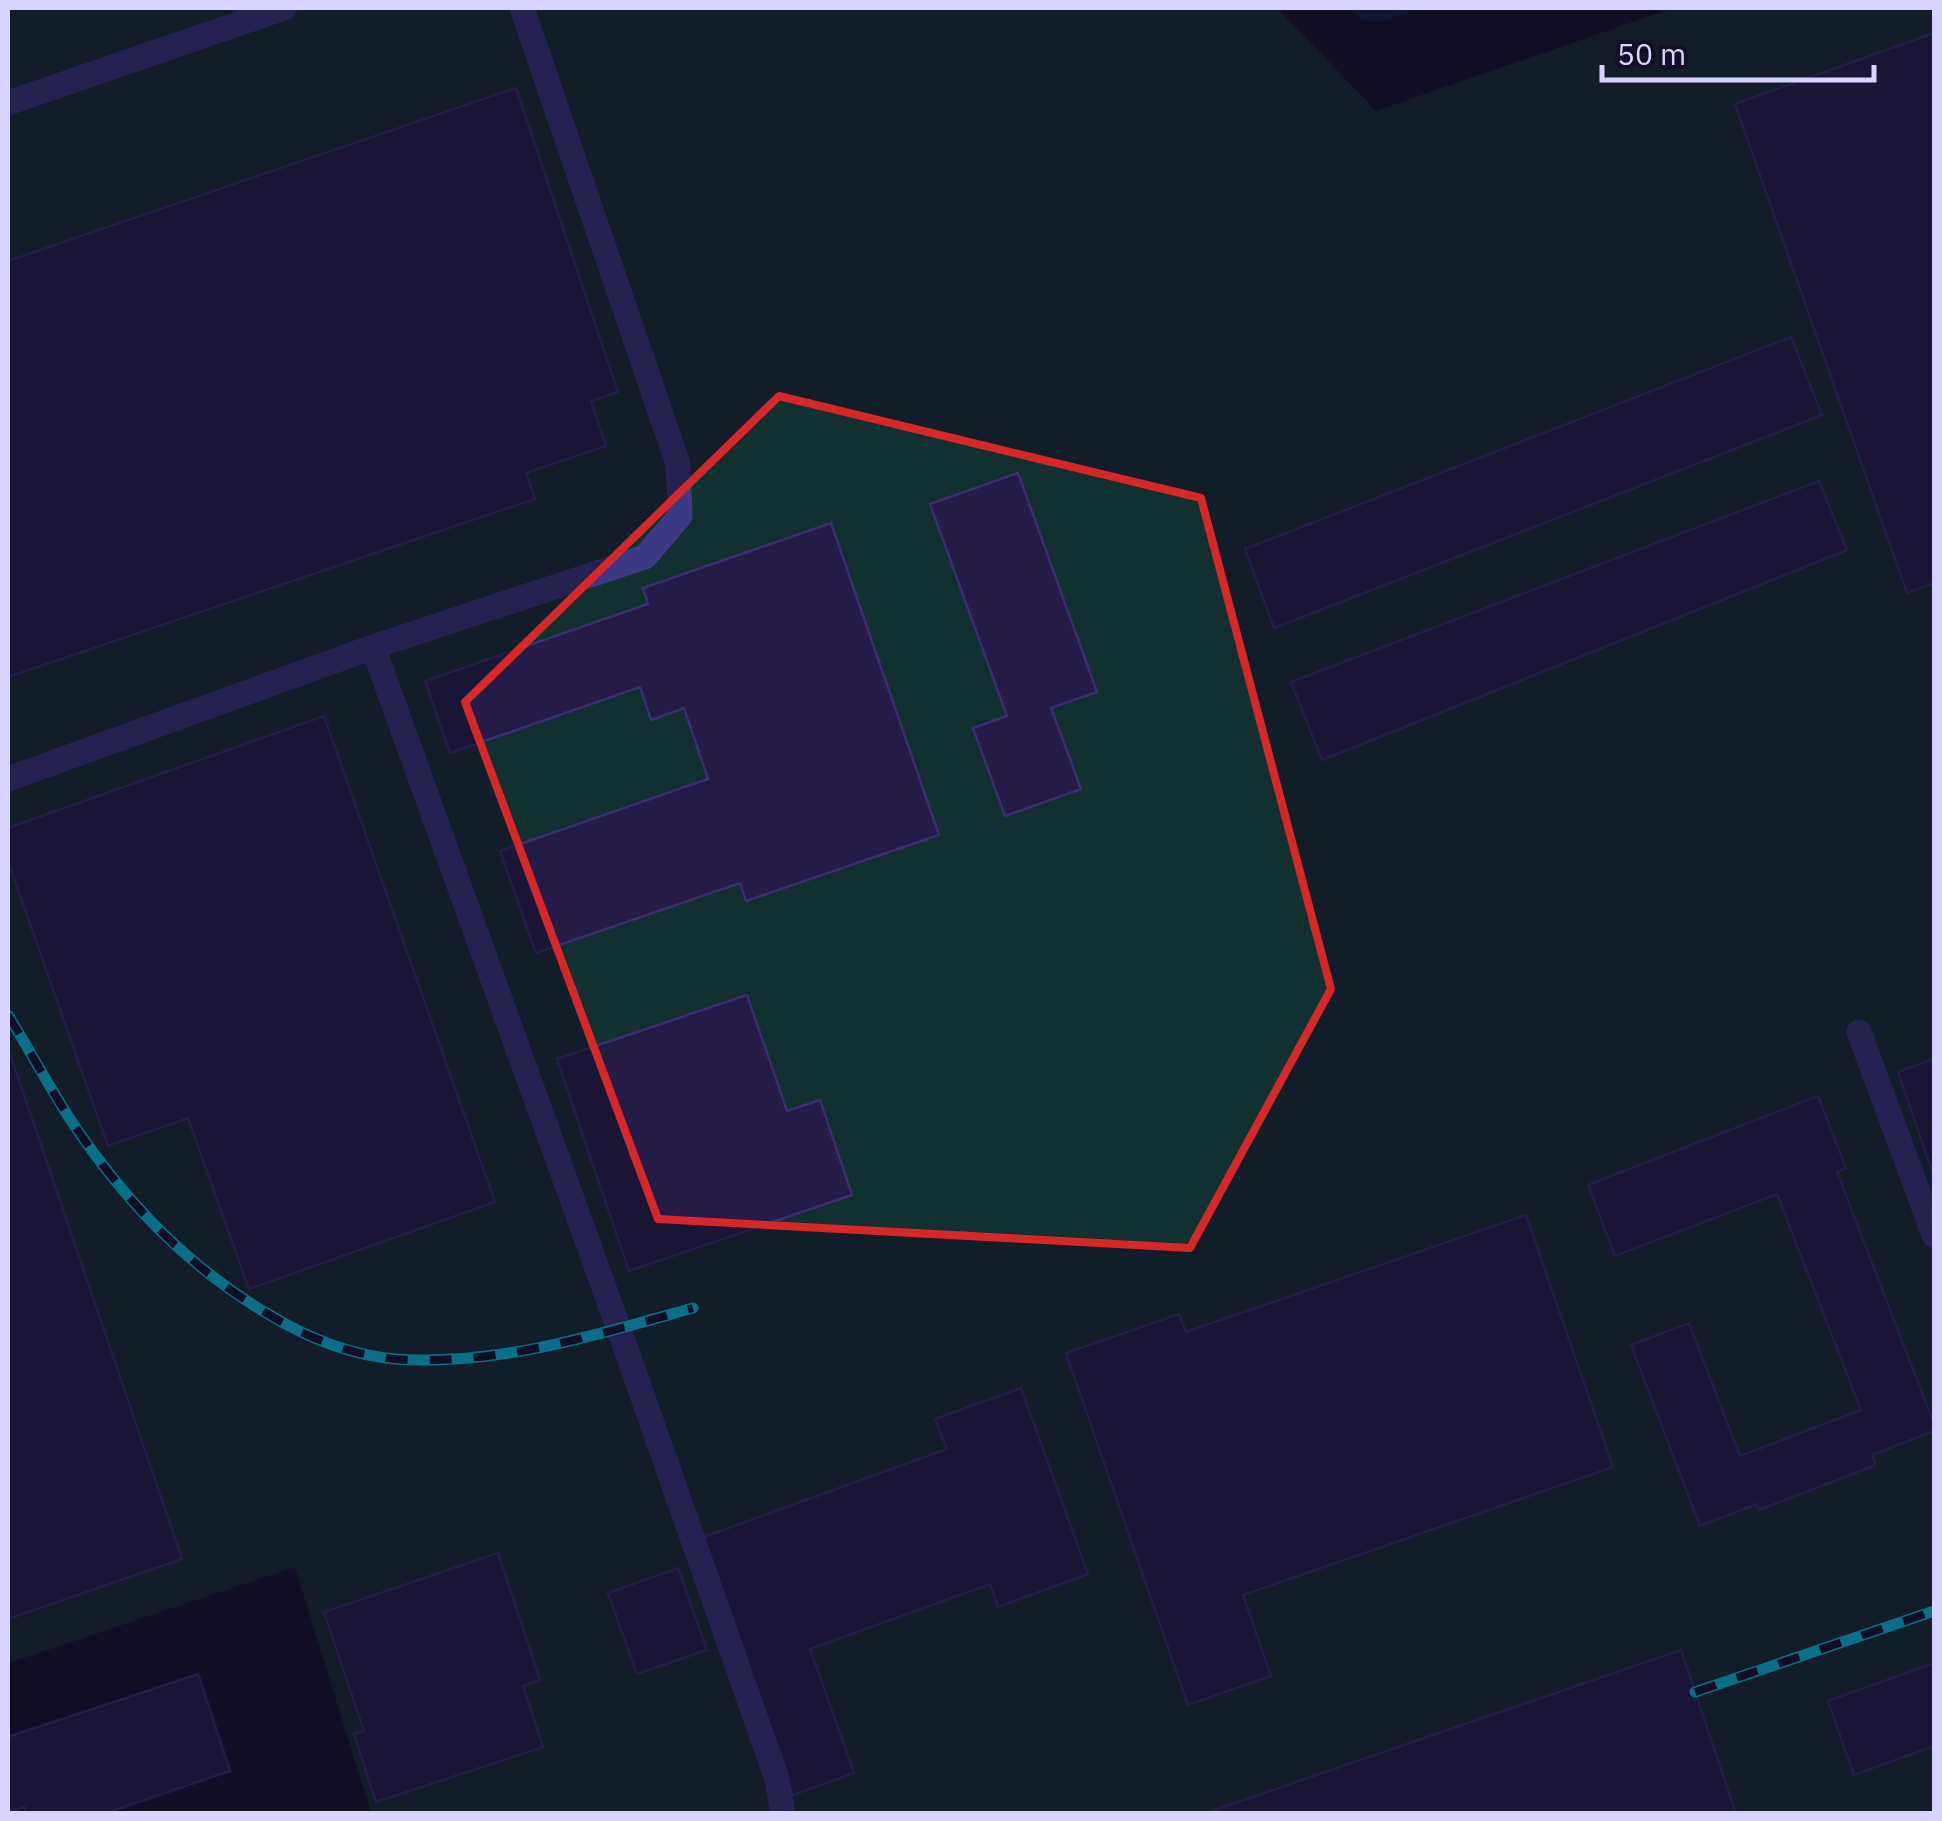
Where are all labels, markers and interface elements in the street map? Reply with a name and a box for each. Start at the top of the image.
scale bar [1602,20,1874,82]
text: 50 m [1617,34,1686,73]

